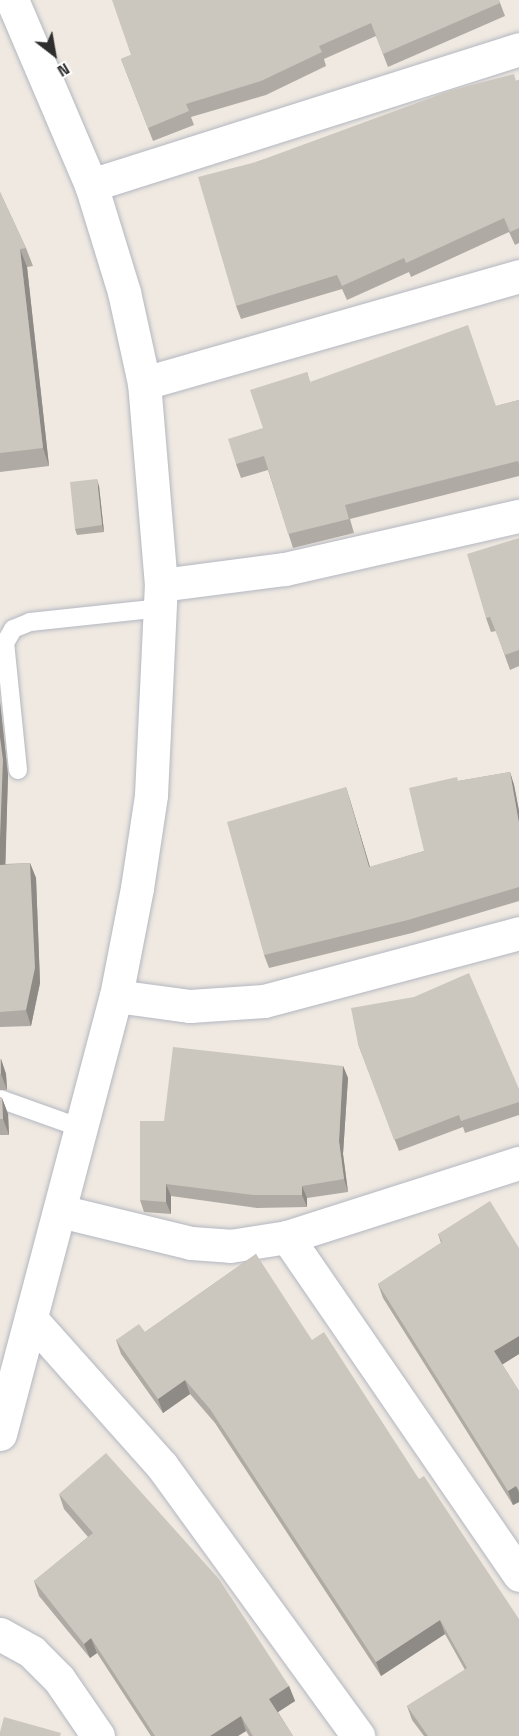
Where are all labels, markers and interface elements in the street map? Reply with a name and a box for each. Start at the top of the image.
north arrow [24,24,84,84]
text: N [54,58,74,82]

